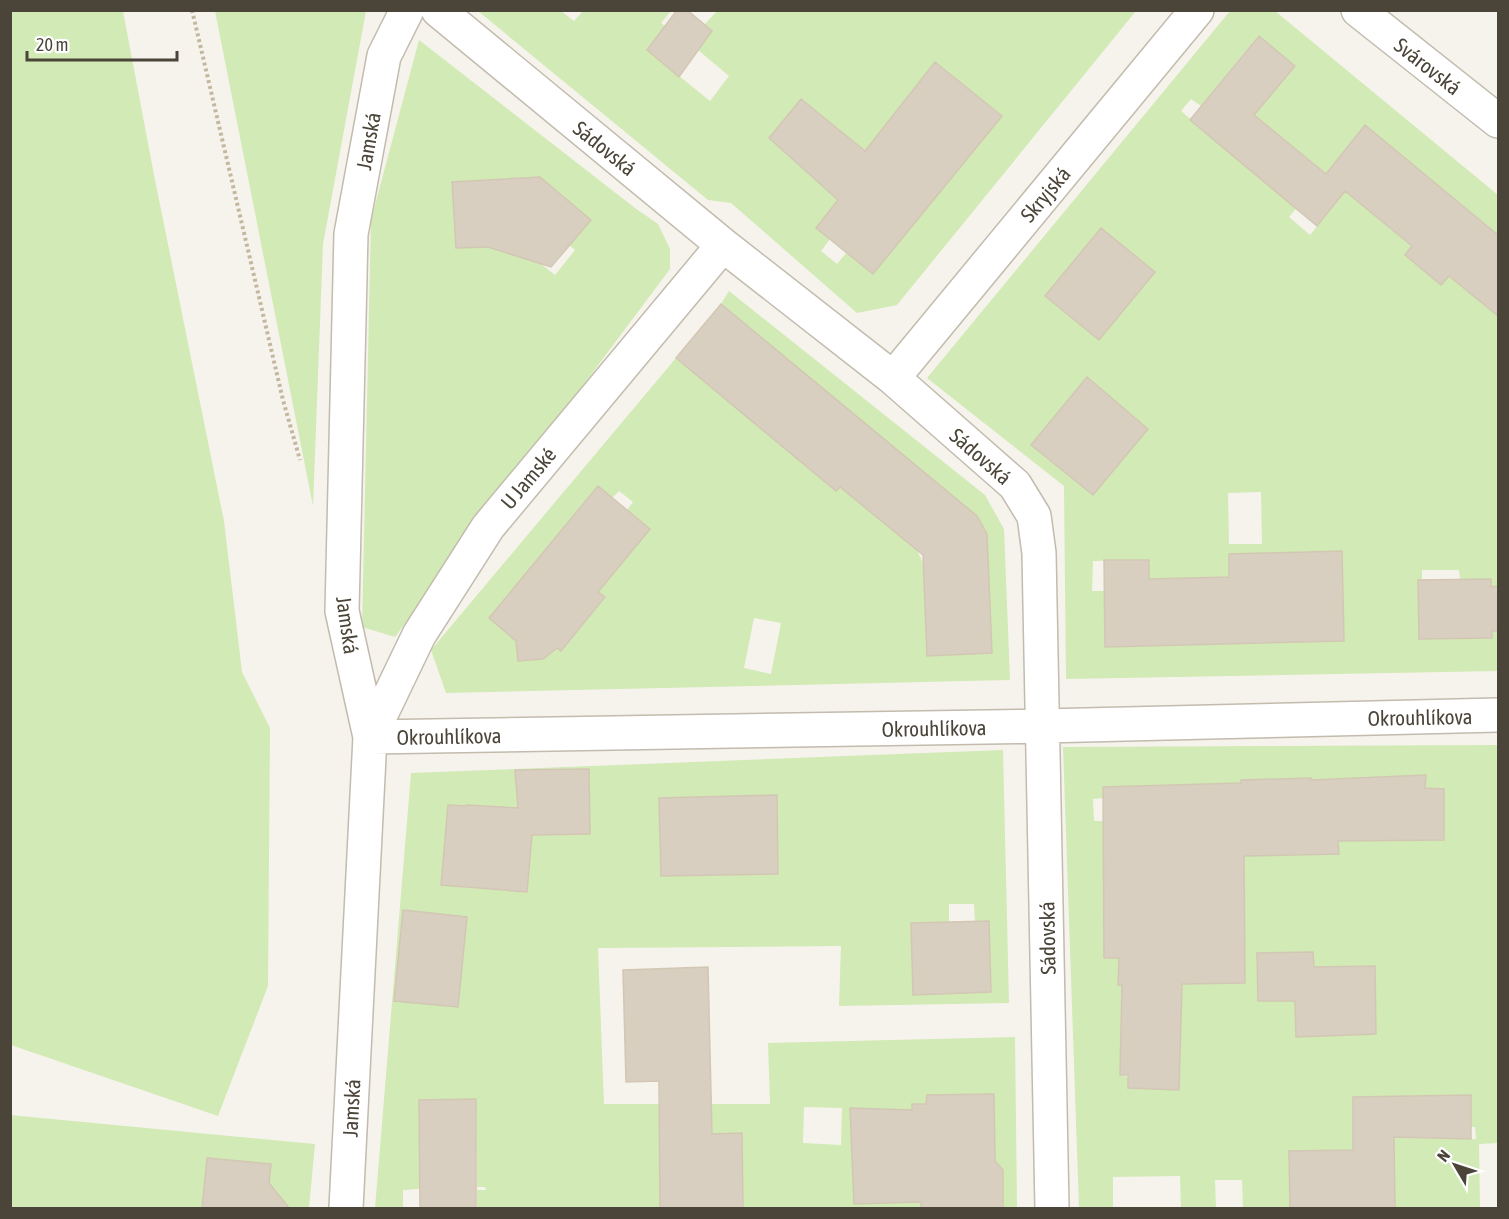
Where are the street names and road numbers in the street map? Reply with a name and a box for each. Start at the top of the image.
street label: Svárovská [1390,33,1466,99]
street label: Jamská [351,110,385,172]
street label: Sádovská [569,116,641,180]
street label: Skryjská [1015,162,1075,226]
street label: Sádovská [945,423,1017,489]
street label: U Jamské [495,442,561,514]
street label: Jamská [332,595,364,655]
street label: Okrouhlíkova [1367,704,1473,730]
street label: Okrouhlíkova [881,715,987,741]
street label: Okrouhlíkova [396,723,502,749]
street label: Sádovská [1034,901,1060,975]
street label: Jamská [337,1078,365,1138]

